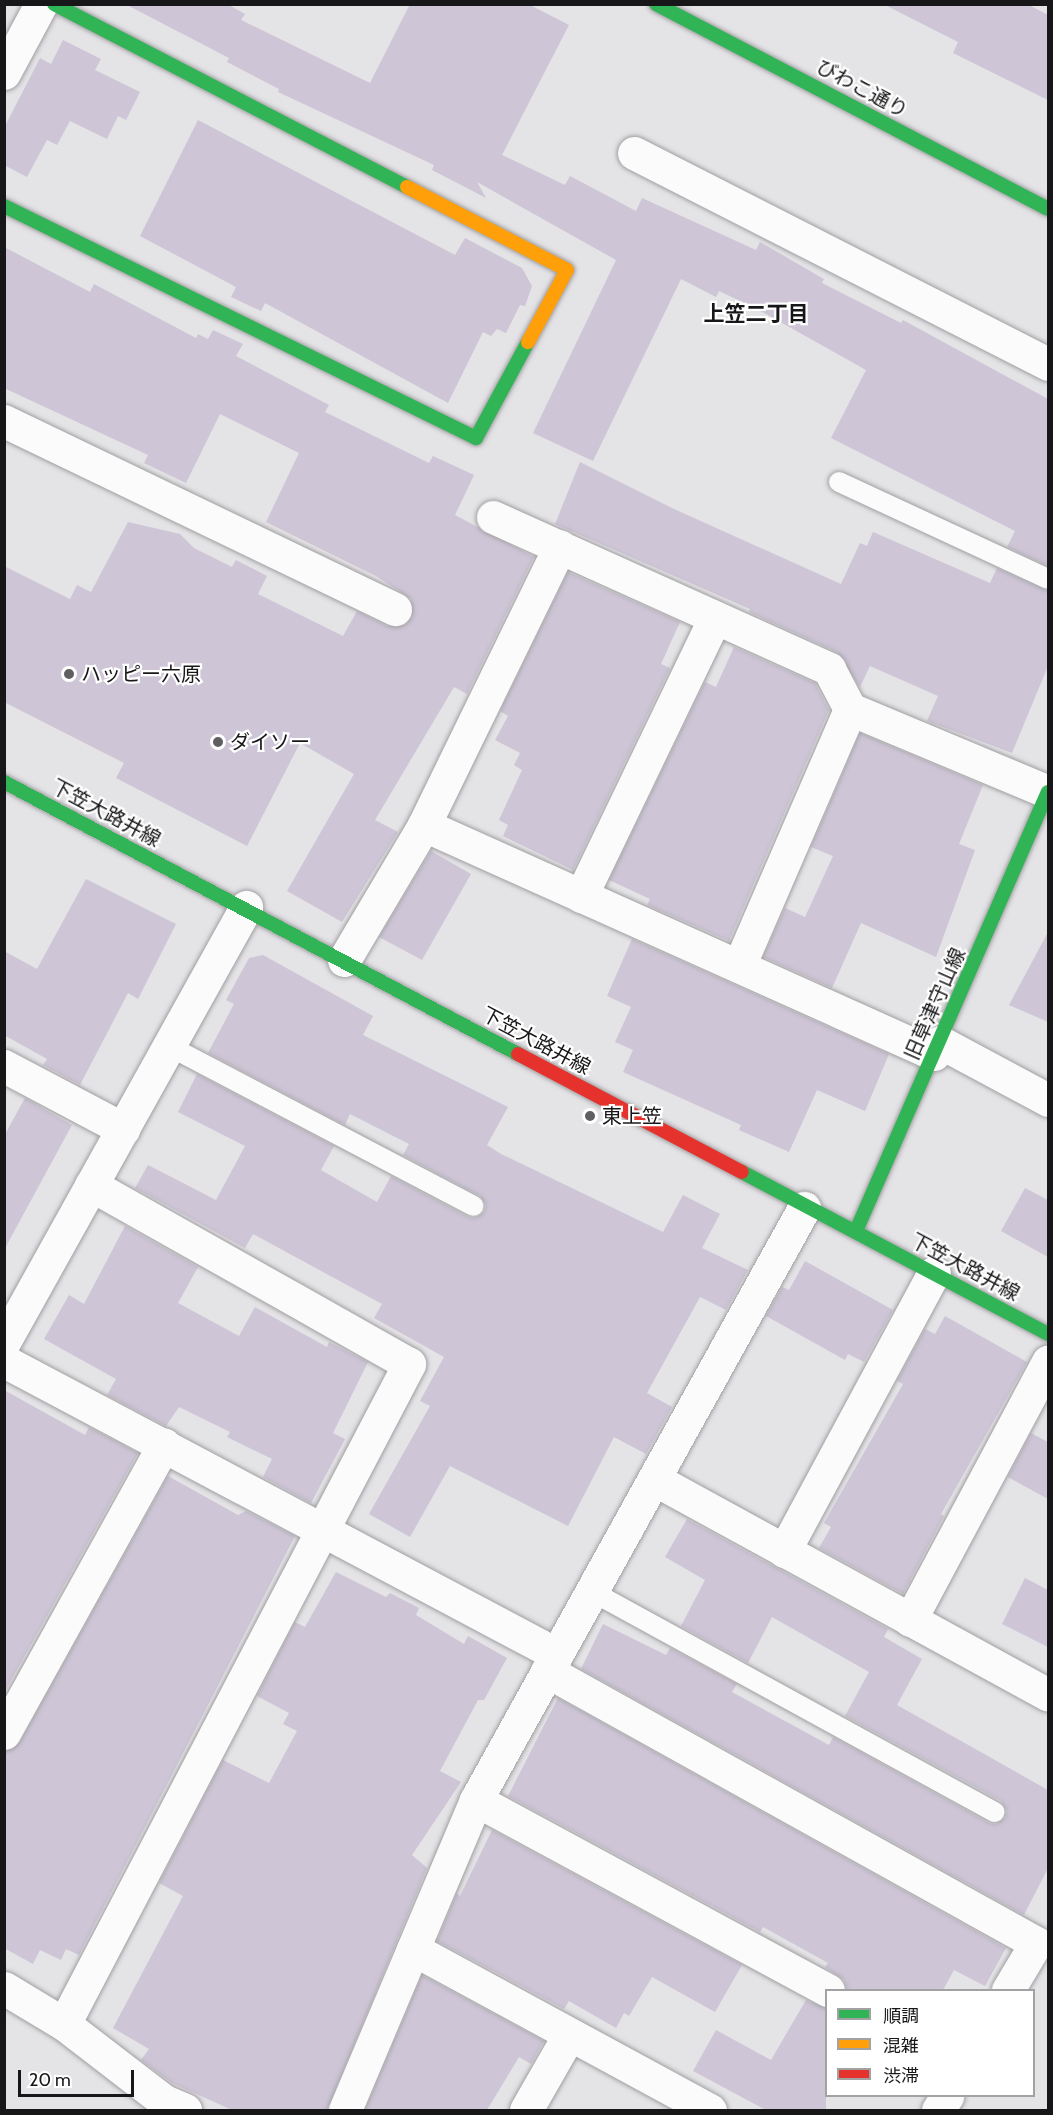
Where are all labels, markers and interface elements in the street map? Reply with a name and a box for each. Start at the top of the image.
street label: びわこ通り [812,55,912,123]
district label: 上笠二丁目 [704,301,808,327]
place label: ハッピー六原 [81,662,201,686]
marker: ハッピー六原 [62,667,76,681]
place label: ダイソー [230,730,310,754]
marker: ダイソー [211,735,225,749]
street label: 下笠大路井線 [47,774,165,852]
street label: 旧草津守山線 [900,944,970,1064]
street label: 下笠大路井線 [477,1002,595,1080]
place label: 東上笠 [602,1104,662,1128]
marker: 東上笠 [583,1109,597,1123]
street label: 下笠大路井線 [906,1228,1024,1306]
legend [825,1989,1035,2097]
text: 順調 [883,2005,919,2027]
text: 混雑 [883,2035,919,2057]
scale bar [21,2058,136,2096]
text: 渋滞 [883,2065,919,2087]
text: 20 m [29,2069,71,2091]

